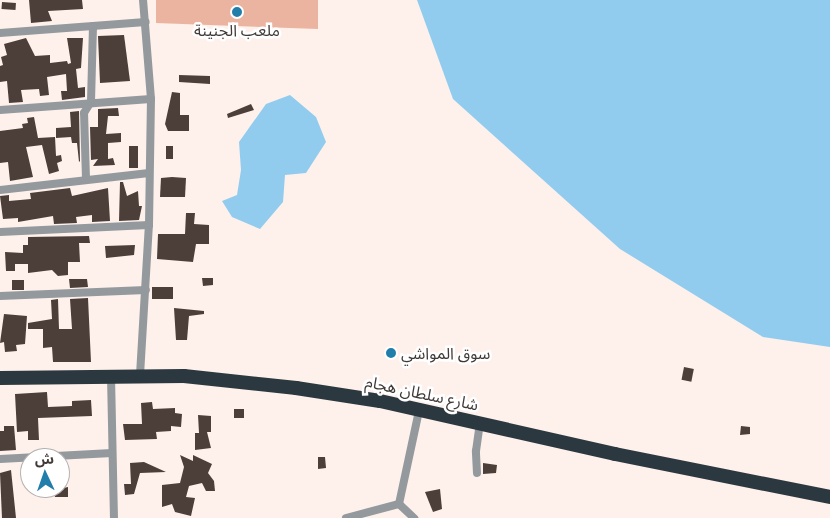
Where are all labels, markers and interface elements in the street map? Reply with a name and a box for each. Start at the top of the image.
marker: ملعب الجنينة [231,6,243,18]
place label: ملعب الجنينة [194,20,280,40]
place label: سوق المواشي [401,343,490,363]
marker: سوق المواشي [385,347,397,359]
street label: شارع سلطان هجام [364,372,480,414]
north arrow [20,448,70,498]
text: ش [34,449,54,469]

